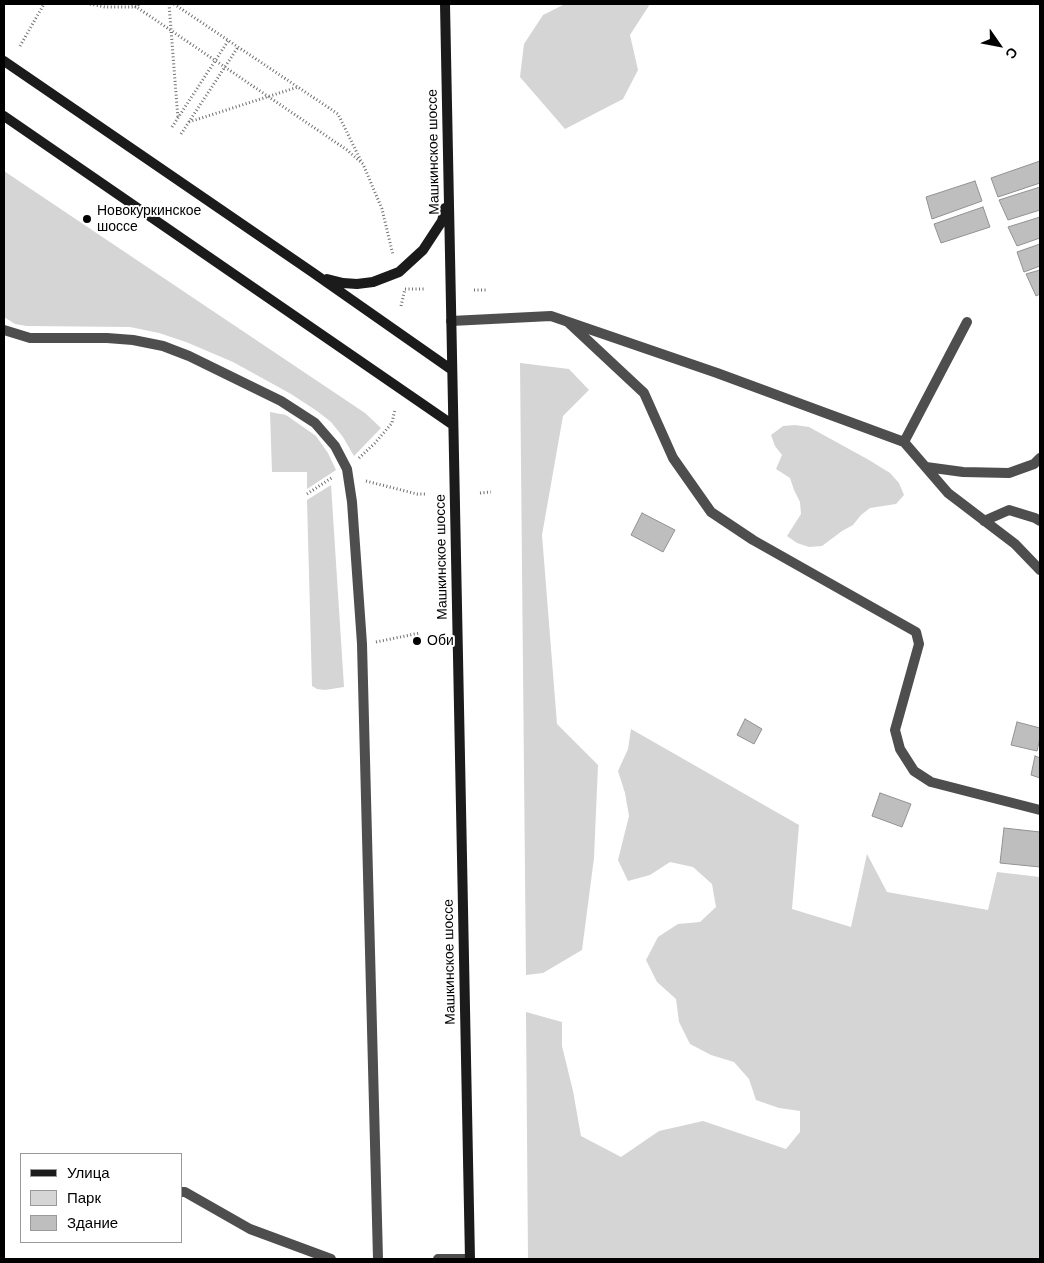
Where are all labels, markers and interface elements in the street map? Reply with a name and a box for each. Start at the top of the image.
north arrow [974,20,1024,70]
text: С [1001,44,1022,62]
street label: Машкинское шоссе [425,89,443,215]
place label: Новокуркинское шоссе [97,203,201,236]
marker: Новокуркинское шоссе [81,213,93,225]
street label: Машкинское шоссе [433,494,451,620]
place label: Оби [427,633,454,649]
marker: Оби [411,635,423,647]
street label: Машкинское шоссе [441,899,459,1025]
legend [20,1153,182,1243]
text: Улица [67,1163,110,1183]
text: Парк [67,1188,101,1208]
text: Здание [67,1213,118,1233]

